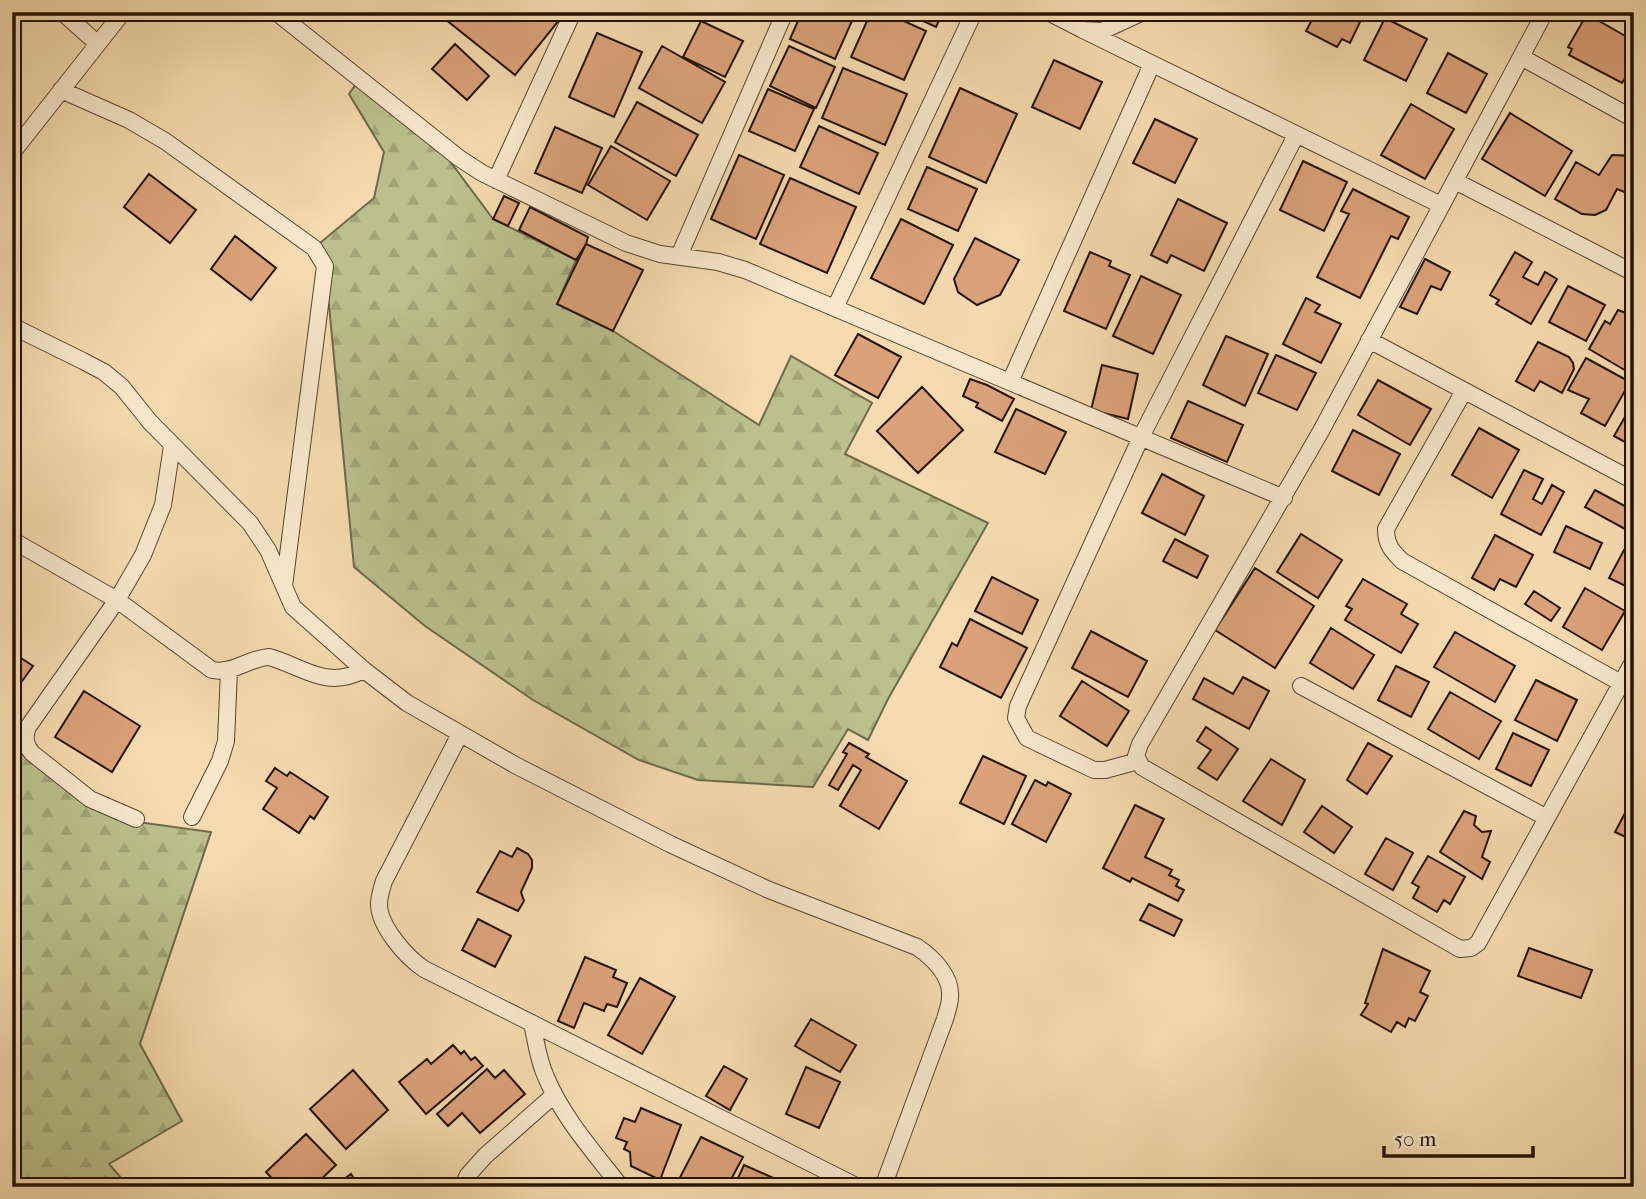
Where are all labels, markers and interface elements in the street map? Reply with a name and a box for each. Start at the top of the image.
scale bar [1384,1115,1532,1159]
text: 50 m [1394,1127,1437,1151]

